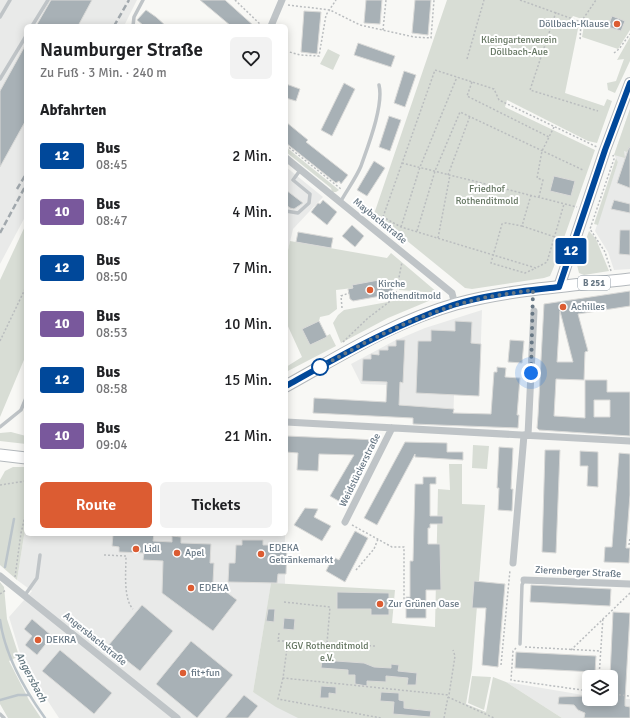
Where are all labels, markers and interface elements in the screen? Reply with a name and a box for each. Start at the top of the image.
place label: Döllbach-Klause [539,18,609,30]
marker: Döllbach-Klause [612,19,622,29]
park label: Kleingartenverein Döllbach-Aue [481,34,557,58]
button: heart [230,37,272,79]
text: Naumburger Straße [40,38,203,62]
text: Zu Fuß · 3 Min. · 240 m [40,65,167,81]
text: Abfahrten [40,101,107,119]
text: Bus [96,139,120,157]
text: 12 [54,147,70,164]
text: 2 Min. [232,147,272,165]
text: 08:45 [96,157,128,173]
park label: Friedhof Rothenditmold [455,183,519,207]
text: Bus [96,195,120,213]
street label: Maybachstraße [351,196,409,246]
text: 10 [54,203,70,220]
text: 4 Min. [232,203,272,221]
text: 08:47 [96,213,128,229]
line badge: 12 [553,238,589,264]
text: 12 [563,242,579,259]
text: Bus [96,251,120,269]
text: 12 [54,259,70,276]
text: 7 Min. [232,259,272,277]
text: 08:50 [96,269,128,285]
road number: B 251 [578,276,610,290]
place label: Kirche Rothenditmold [378,278,441,302]
marker: Kirche Rothenditmold [365,285,375,295]
place label: Achilles [571,301,606,313]
marker: Achilles [558,302,568,312]
text: Bus [96,307,120,325]
text: 10 [54,315,70,332]
text: 10 Min. [224,315,272,333]
text: 08:53 [96,325,128,341]
unlabelled marker [311,358,329,376]
text: Bus [96,363,120,381]
your location [521,363,541,383]
text: 12 [54,371,70,388]
text: 15 Min. [224,371,272,389]
text: 08:58 [96,381,128,397]
text: Bus [96,419,120,437]
text: 10 [54,427,70,444]
text: 21 Min. [224,427,272,445]
street label: Weidstückerstraße [337,431,383,509]
text: 09:04 [96,437,128,453]
button: Route [40,482,152,528]
button: Tickets [160,482,272,528]
place label: EDEKA Getränkemarkt [269,542,334,566]
place label: Lidl [144,543,160,555]
marker: Lidl [131,544,141,554]
place label: Apel [185,547,204,559]
marker: Apel [172,548,182,558]
marker: EDEKA Getränkemarkt [256,549,266,559]
street label: Zierenberger Straße [535,564,621,580]
place label: EDEKA [199,582,229,594]
marker: EDEKA [186,583,196,593]
place label: Zur Grünen Oase [388,598,459,610]
marker: Zur Grünen Oase [375,599,385,609]
street label: Angersbachstraße [61,610,129,668]
place label: DEKRA [46,634,76,646]
marker: DEKRA [33,635,43,645]
park label: KGV Rothenditmold e.V. [285,640,369,664]
water label: Angersbach [12,649,50,705]
place label: fit+fun [191,667,220,679]
marker: fit+fun [178,668,188,678]
map controls [582,670,618,706]
button: layers [582,670,618,706]

